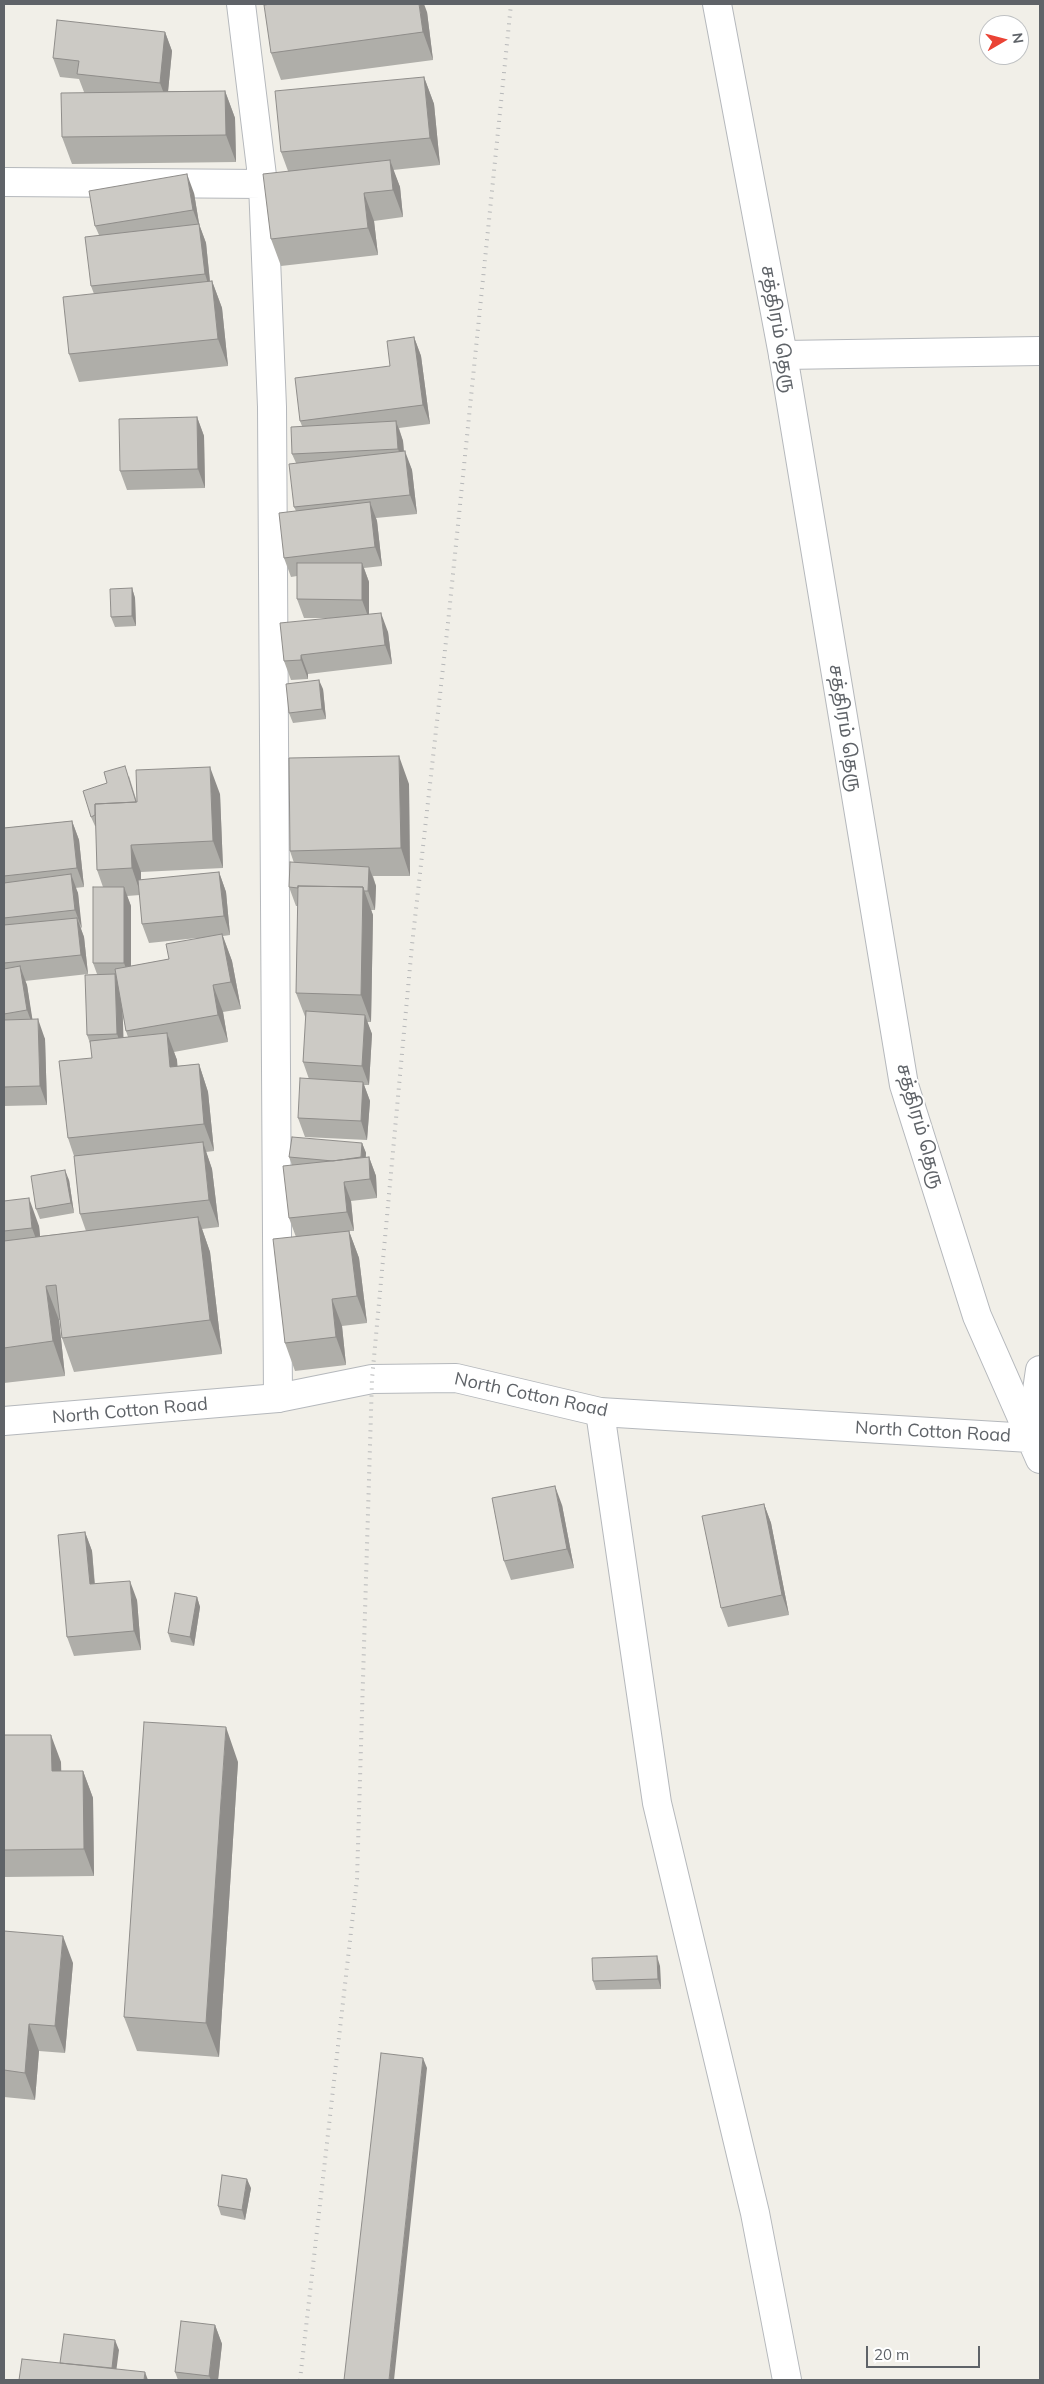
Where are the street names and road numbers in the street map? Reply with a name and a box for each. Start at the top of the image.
street label: சத்திரம் தெரு [756,264,800,394]
street label: சத்திரம் தெரு [824,663,866,793]
street label: சத்திரம் தெரு [892,1061,948,1191]
street label: North Cotton Road [452,1368,610,1422]
street label: North Cotton Road [51,1393,209,1429]
street label: North Cotton Road [855,1417,1011,1447]

